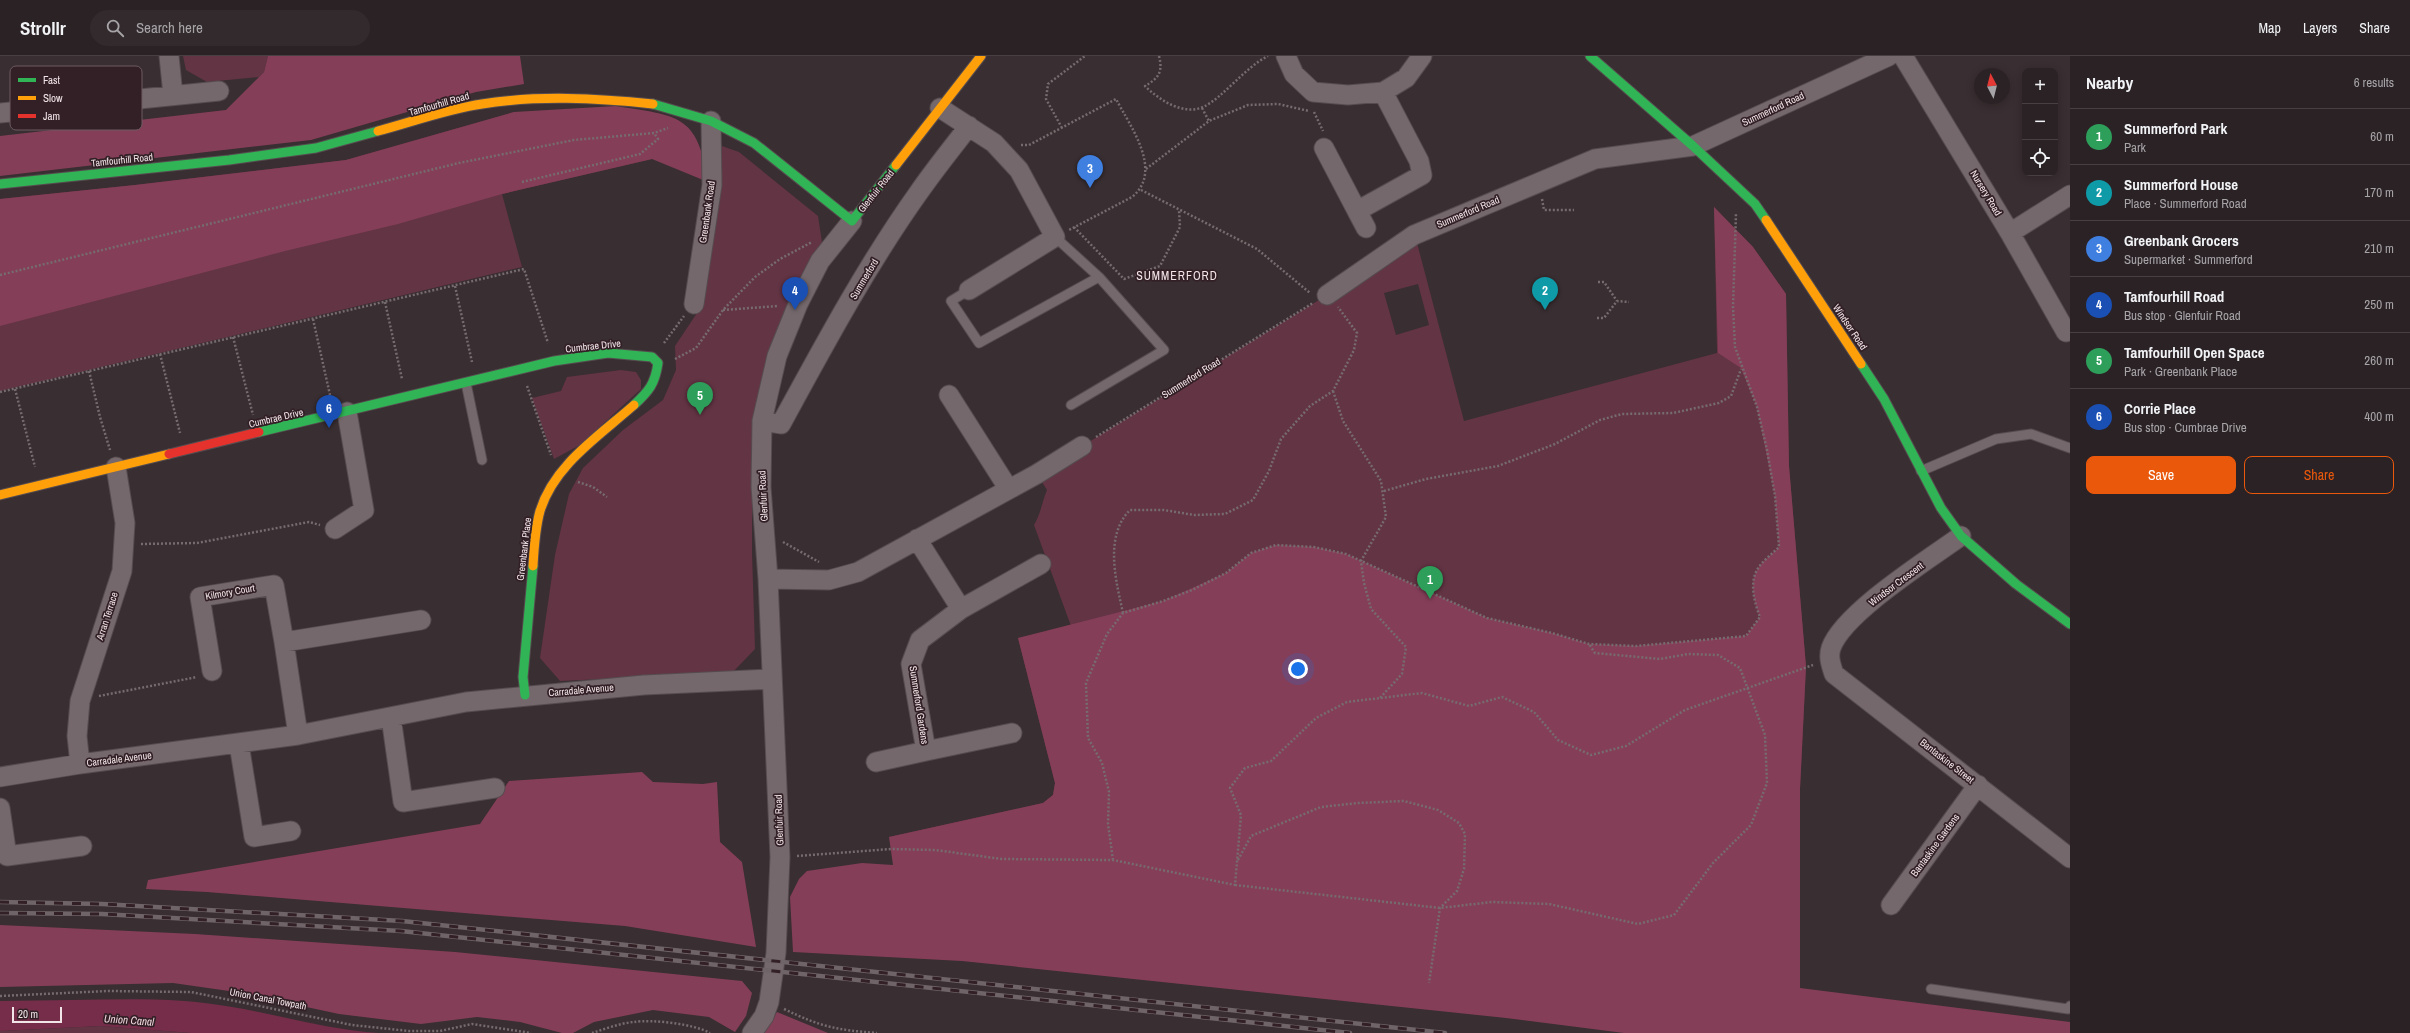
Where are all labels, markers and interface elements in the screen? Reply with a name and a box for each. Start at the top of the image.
search box [90,10,370,46]
text: Strollr [20,15,66,41]
icon: search [104,17,126,39]
text: Search here [136,17,203,38]
text: Map [2259,19,2281,37]
text: Layers [2303,19,2337,37]
text: Share [2359,19,2390,37]
legend [10,66,142,130]
north arrow [1974,68,2010,104]
map controls [2022,68,2058,176]
button: + [2022,68,2058,104]
text: Nearby [2086,71,2133,94]
text: Fast [43,73,61,87]
text: 6 results [2354,74,2394,91]
street label: Tamfourhill Road [407,89,471,119]
street label: Summerford Road [1740,89,1806,129]
text: Slow [43,91,63,105]
button: − [2022,104,2058,140]
text: Jam [43,109,60,123]
text: Summerford Park [2124,118,2227,139]
text: 1 [2096,128,2102,145]
text: 60 m [2370,128,2394,145]
text: Park [2124,139,2146,156]
button: locate [2022,140,2058,176]
street label: Tamfourhill Road [90,150,154,170]
pin: 3 [1077,155,1103,188]
street label: Glenfuir Road [855,167,897,215]
street label: Nursery Road [1967,168,2005,218]
text: Summerford House [2124,174,2238,195]
street label: Greenbank Road [696,180,718,244]
text: 2 [2096,184,2102,201]
text: 170 m [2364,184,2394,201]
street label: Summerford Road [1435,193,1501,231]
text: Place · Summerford Road [2124,195,2247,212]
text: Greenbank Grocers [2124,230,2239,251]
text: 3 [2096,240,2102,257]
text: 210 m [2364,240,2394,257]
text: Supermarket · Summerford [2124,251,2253,268]
street label: Summerford [847,256,881,302]
district label: SUMMERFORD [1136,268,1218,284]
pin: 4 [782,277,808,310]
pin: 2 [1532,277,1558,310]
text: Tamfourhill Road [2124,286,2224,307]
text: 4 [2096,296,2102,313]
text: 250 m [2364,296,2394,313]
street label: Windsor Road [1830,302,1870,352]
text: Bus stop · Glenfuir Road [2124,307,2241,324]
street label: Cumbrae Drive [565,337,622,355]
text: Tamfourhill Open Space [2124,342,2265,363]
text: 5 [2096,352,2102,369]
text: 260 m [2364,352,2394,369]
street label: Summerford Road [1159,355,1223,401]
text: Park · Greenbank Place [2124,363,2237,380]
pin: 5 [687,382,713,415]
pin: 6 [316,395,342,428]
text: Corrie Place [2124,398,2196,419]
street label: Cumbrae Drive [247,405,305,431]
text: 6 [2096,408,2102,425]
text: 400 m [2364,408,2394,425]
text: Bus stop · Cumbrae Drive [2124,419,2247,436]
button: Save [2086,456,2236,494]
button: Share [2244,456,2394,494]
street label: Glenfuir Road [755,470,771,522]
street label: Greenbank Place [514,516,534,581]
street label: Windsor Crescent [1866,559,1927,609]
pin: 1 [1417,566,1443,599]
street label: Kilmory Court [204,581,257,603]
street label: Arran Terrace [93,590,121,643]
your location [1288,659,1308,679]
street label: Summerford Gardens [906,665,932,745]
street label: Carradale Avenue [548,681,615,699]
street label: Bantaskine Street [1917,736,1977,787]
street label: Carradale Avenue [86,749,153,769]
street label: Glenfuir Road [772,794,786,846]
street label: Bantaskine Gardens [1908,811,1962,879]
street label: Union Canal Towpath [228,985,308,1013]
scale bar [12,1005,62,1024]
text: 20 m [18,1007,38,1021]
water label: Union Canal [104,1011,155,1029]

